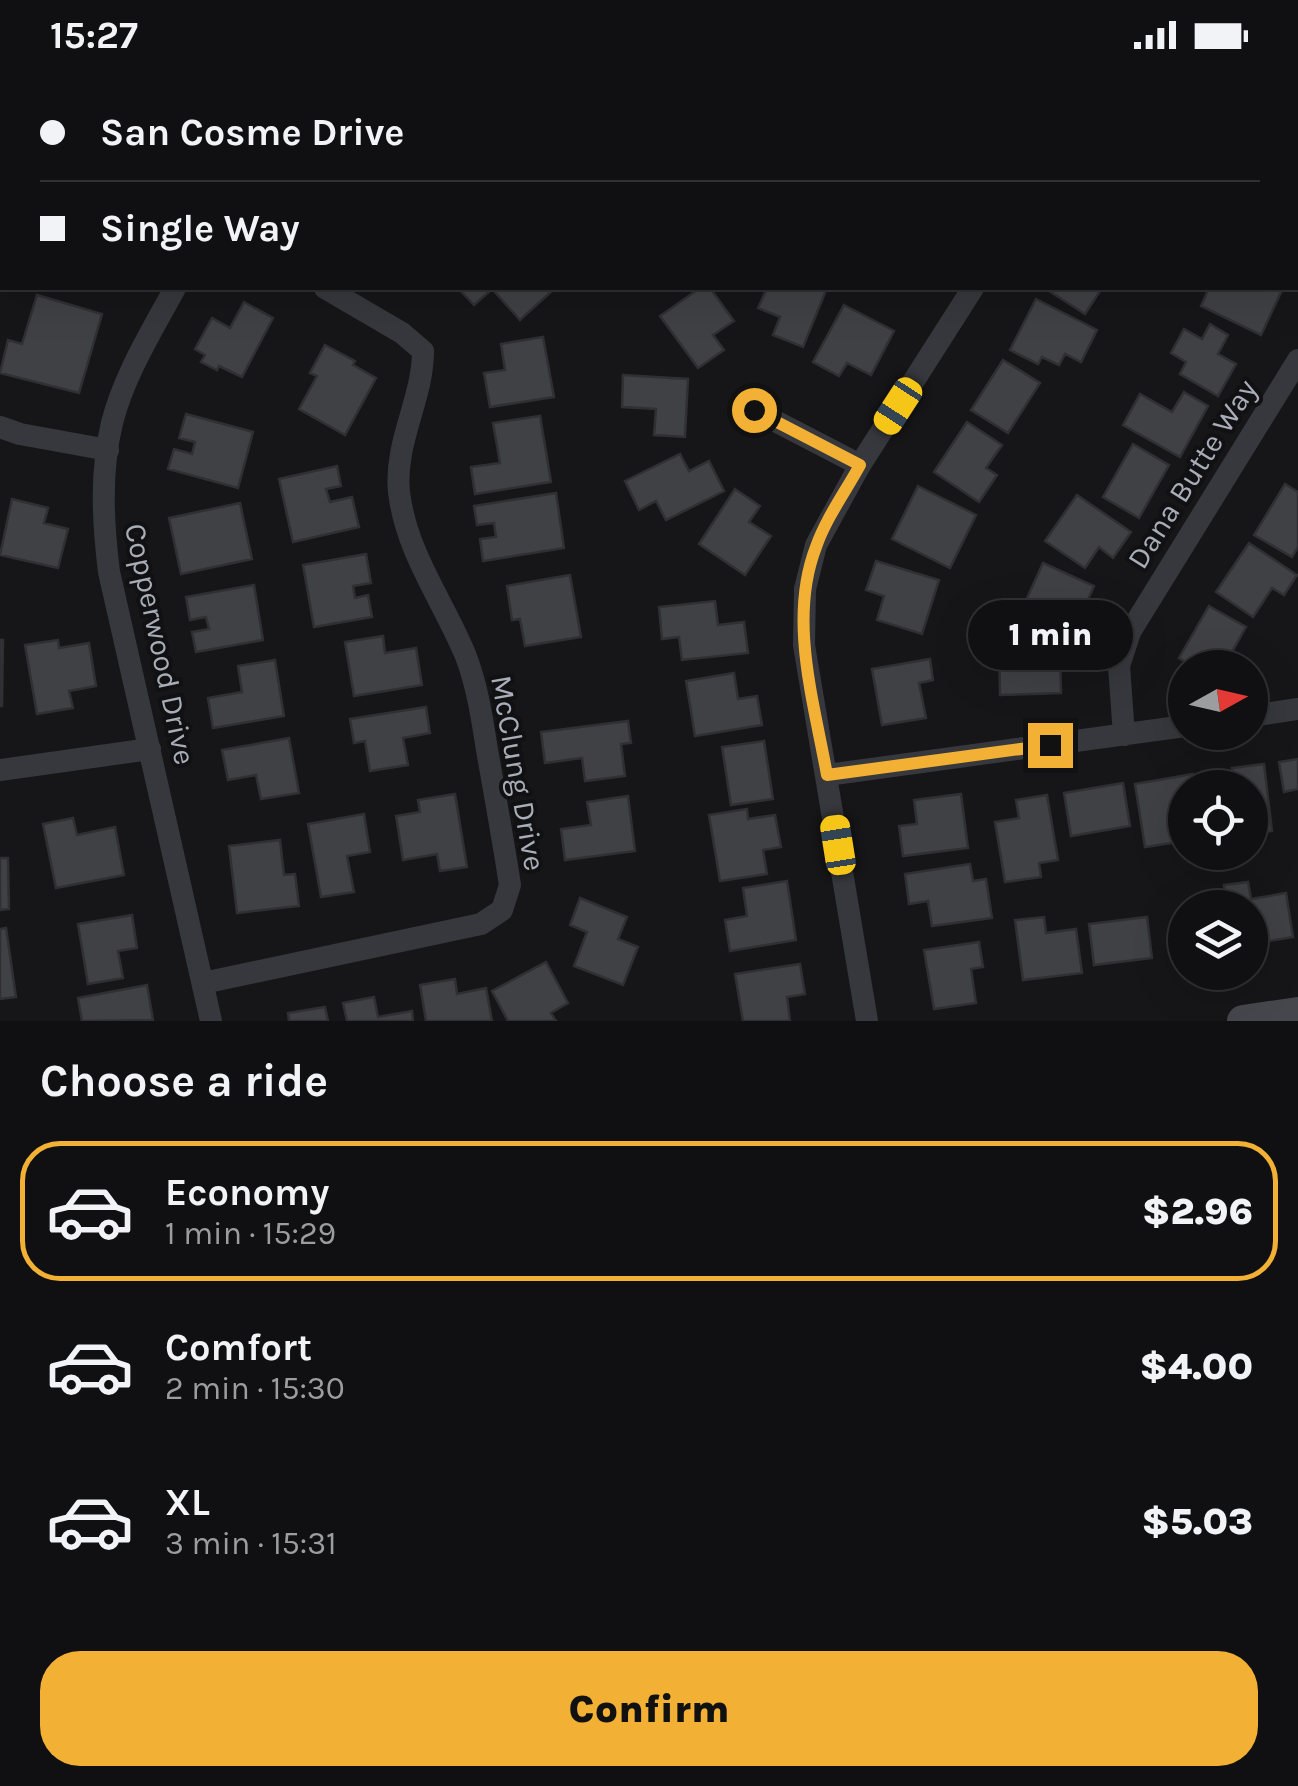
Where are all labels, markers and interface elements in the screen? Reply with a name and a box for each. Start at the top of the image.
text: 15:27 [50,13,138,58]
text: San Cosme Drive [100,110,405,155]
text: Single Way [100,206,300,251]
car [869,373,927,439]
street label: Dana Butte Way [1119,373,1265,575]
route start [732,388,777,433]
street label: Copperwood Drive [117,520,203,768]
callout: 1 min [968,600,1132,670]
text: 1 min [1009,616,1092,653]
north arrow [1168,650,1268,750]
map controls [1168,650,1268,990]
street label: McClung Drive [483,672,553,874]
route end [1028,723,1073,768]
button: locate [1168,770,1268,870]
car [818,813,858,877]
button: layers [1168,890,1268,990]
text: Choose a ride [40,1055,328,1107]
icon: car [45,1166,135,1256]
text: Economy [165,1170,329,1215]
text: $2.96 [1142,1189,1253,1234]
text: 1 min · 15:29 [165,1215,336,1252]
icon: car [45,1321,135,1411]
text: Comfort [165,1325,312,1370]
text: $4.00 [1140,1344,1253,1389]
text: 2 min · 15:30 [165,1370,345,1407]
icon: car [45,1476,135,1566]
text: XL [165,1480,210,1525]
text: $5.03 [1142,1499,1253,1544]
text: 3 min · 15:31 [165,1525,337,1562]
button: Confirm [40,1651,1258,1766]

